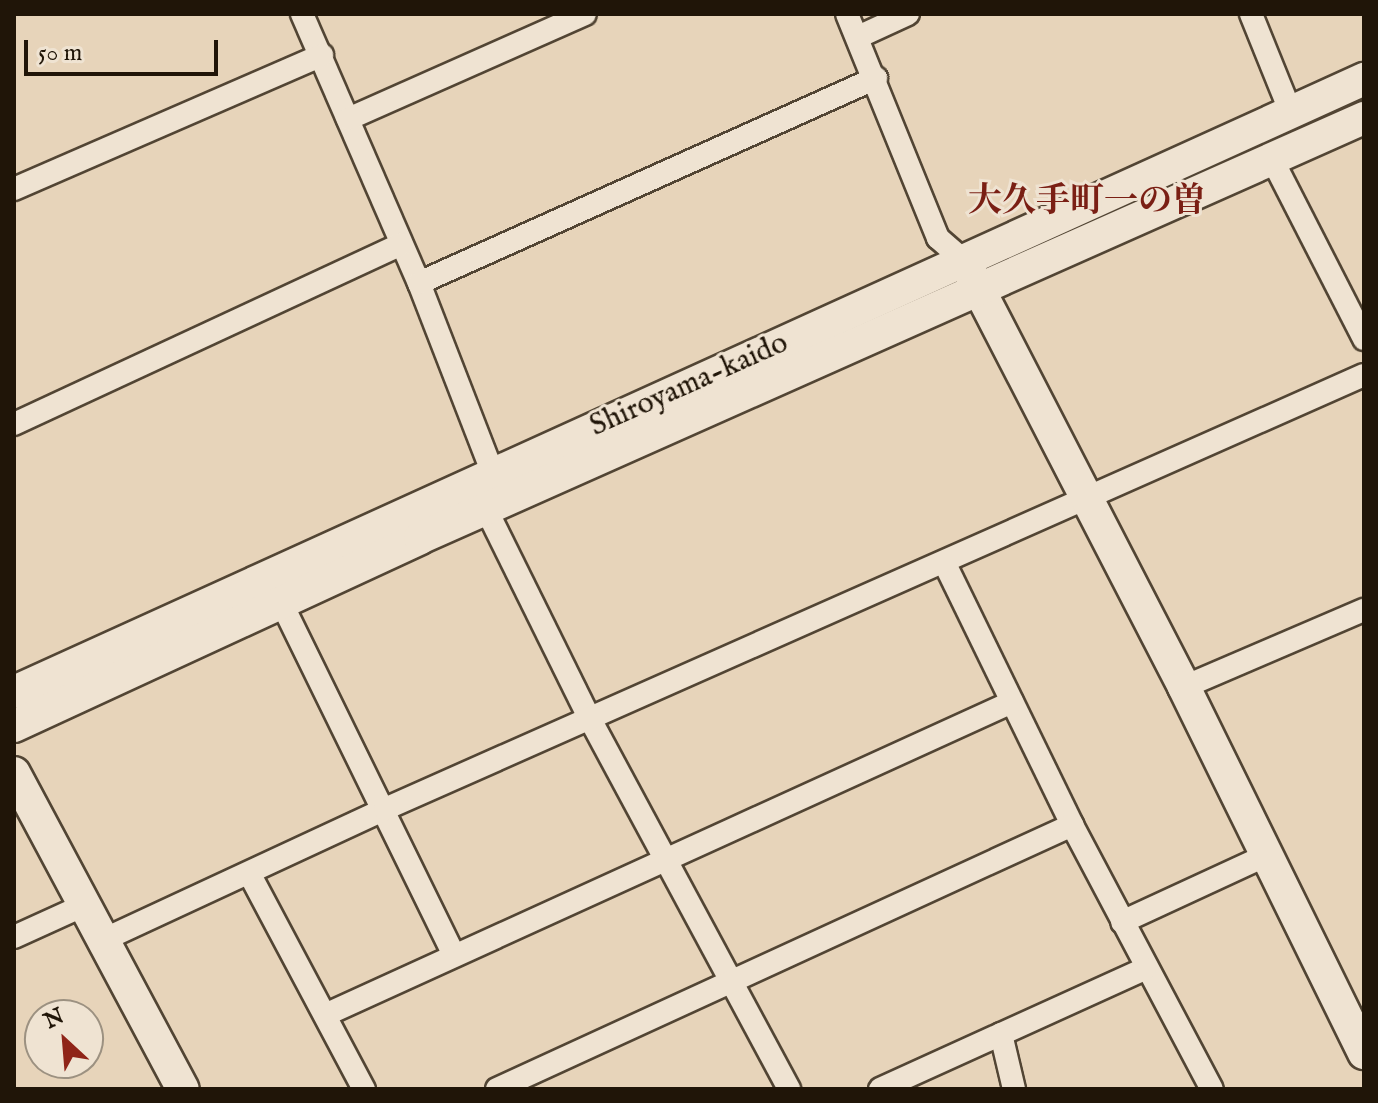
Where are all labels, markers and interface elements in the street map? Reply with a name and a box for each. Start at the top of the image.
scale bar [28,24,222,74]
text: 50 m [38,38,82,69]
district label: 大久手町一の曽 [968,182,1206,222]
street label: Shiroyama-kaido [584,325,794,445]
north arrow [24,999,104,1079]
text: N [40,1002,69,1036]

